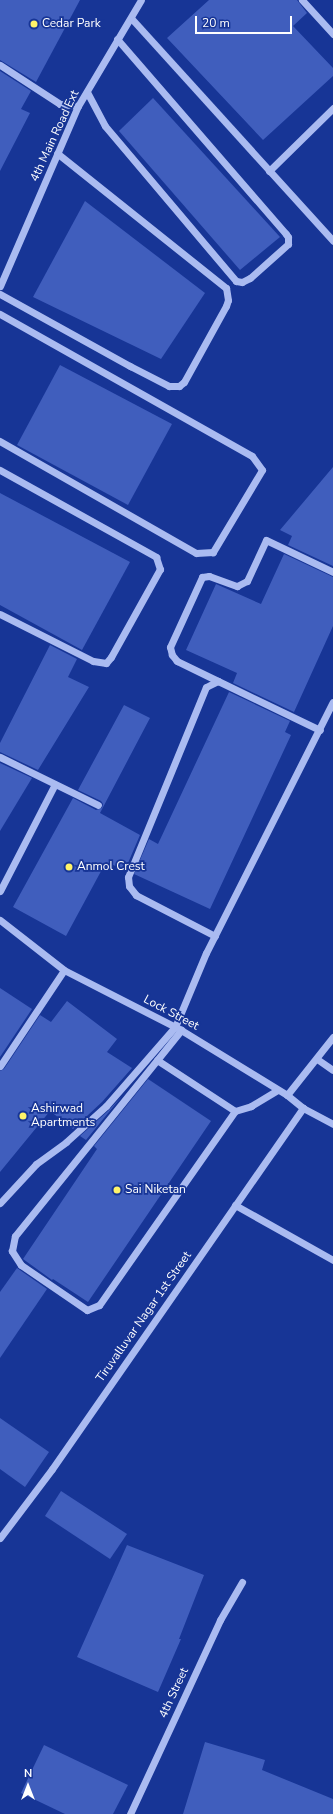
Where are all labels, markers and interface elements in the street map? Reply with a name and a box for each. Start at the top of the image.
scale bar [197,8,294,34]
text: 20 m [202,15,230,31]
place label: Cedar Park [42,17,101,31]
marker: Cedar Park [29,19,39,29]
street label: 4th Main Road Ext [28,88,82,184]
place label: Anmol Crest [77,860,145,874]
marker: Anmol Crest [64,862,74,872]
street label: Lock Street [141,992,201,1034]
place label: Ashirwad Apartments [31,1102,95,1130]
marker: Ashirwad Apartments [18,1111,28,1121]
place label: Sai Niketan [125,1183,186,1197]
marker: Sai Niketan [112,1185,122,1195]
street label: Tiruvalluvar Nagar 1st Street [93,1249,195,1385]
street label: 4th Street [156,1665,192,1721]
north arrow [8,1766,48,1806]
text: N [24,1766,32,1781]

